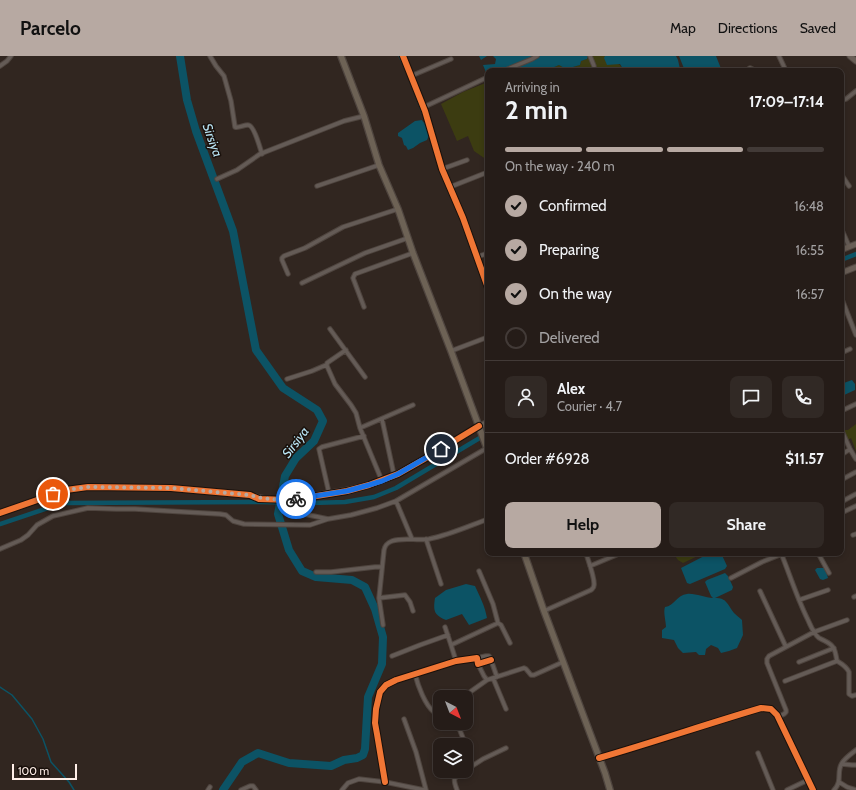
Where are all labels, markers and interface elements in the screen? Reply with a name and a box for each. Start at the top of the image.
text: Parcelo [20,17,81,40]
text: Map [670,19,696,37]
text: Directions [718,19,778,37]
text: Saved [800,19,836,37]
text: Arriving in [505,79,560,95]
text: 17:09–17:14 [749,93,824,111]
text: 2 min [505,94,568,126]
water label: Sirsiya [200,121,226,159]
text: On the way · 240 m [505,158,615,174]
icon: check [505,195,527,217]
text: Confirmed [539,197,607,215]
text: 16:48 [794,198,824,214]
icon: check [505,239,527,261]
text: Preparing [539,241,599,259]
text: 16:55 [796,242,824,258]
icon: check [505,283,527,305]
text: On the way [539,285,612,303]
text: 16:57 [796,286,824,302]
text: Delivered [539,329,600,347]
button: person [505,376,547,418]
button: chat [730,376,772,418]
button: phone [782,376,824,418]
text: Alex [557,380,585,398]
text: Courier · 4.7 [557,398,622,414]
water label: Sirsiya [278,423,312,461]
pin [424,432,458,466]
icon: home [430,438,452,460]
text: Order #6928 [505,450,590,468]
text: $11.57 [785,450,824,468]
pin [36,477,70,511]
courier [276,479,316,519]
icon: bag [42,483,64,505]
icon: bike [285,488,307,510]
button: Help [505,502,661,548]
button: Share [669,502,824,548]
north arrow [433,690,473,730]
map controls [433,690,473,778]
button: layers [433,738,473,778]
scale bar [12,762,77,781]
text: 100 m [18,764,49,778]

